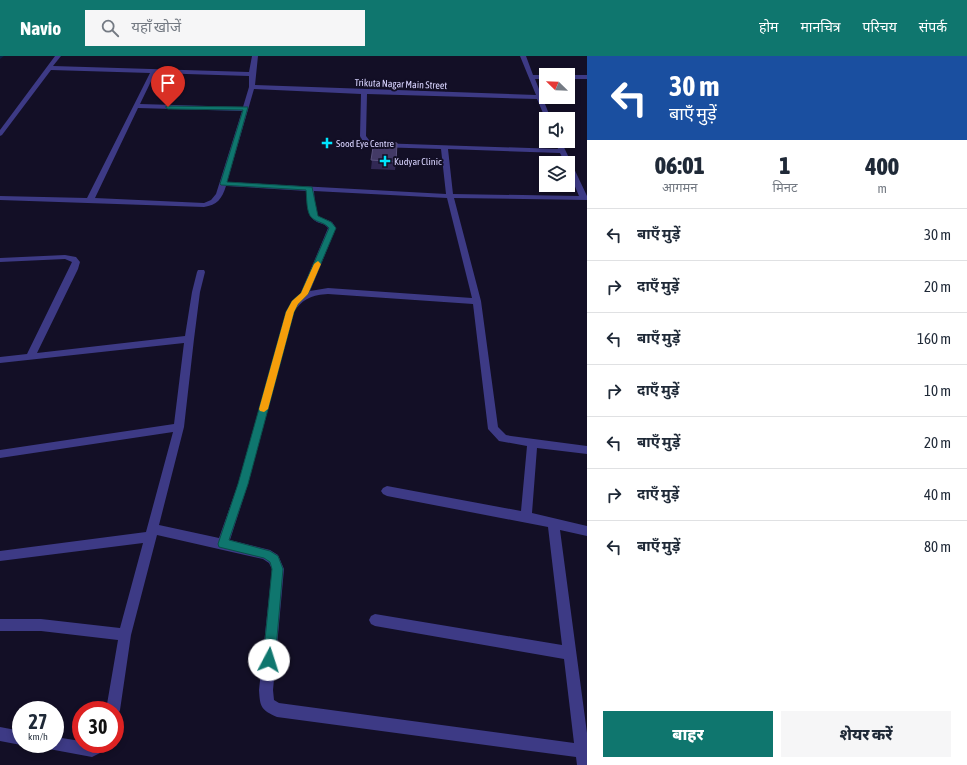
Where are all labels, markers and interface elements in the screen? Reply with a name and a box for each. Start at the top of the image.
search box [85,10,365,46]
text: Navio [20,17,61,39]
icon: search [99,17,121,39]
text: यहाँ खोजें [131,18,181,35]
text: होम [759,19,778,35]
text: मानचित्र [800,19,841,35]
text: परिचय [863,19,897,35]
text: संपर्क [919,19,947,35]
pin [151,66,185,107]
north arrow [539,68,575,104]
map controls [539,68,575,192]
text: 30 m [669,70,719,102]
icon: arrive [157,72,179,94]
icon: left [603,72,655,124]
street label: Trikuta Nagar Main Street [355,77,448,91]
text: बाएँ मुड़ें [669,103,717,124]
button: sound [539,112,575,148]
marker: Sood Eye Centre [321,137,333,149]
place label: Sood Eye Centre [336,138,395,149]
text: 06:01 [655,152,705,179]
text: 1 [779,152,791,179]
text: 400 [865,153,899,180]
marker: Kudyar Clinic [379,155,391,167]
place label: Kudyar Clinic [394,156,442,167]
button: layers [539,156,575,192]
text: आगमन [662,180,698,195]
text: मिनट [773,180,797,195]
text: m [878,181,887,196]
icon: left [603,224,625,246]
text: बाएँ मुड़ें [637,225,680,242]
text: 30 m [924,226,951,243]
icon: right [603,276,625,298]
text: दाएँ मुड़ें [637,277,679,294]
text: 20 m [924,278,951,295]
icon: left [603,328,625,350]
text: बाएँ मुड़ें [637,329,680,346]
text: 160 m [917,330,951,347]
icon: right [603,380,625,402]
text: दाएँ मुड़ें [637,381,679,398]
text: 10 m [924,382,951,399]
icon: left [603,432,625,454]
text: बाएँ मुड़ें [637,433,680,450]
text: 20 m [924,434,951,451]
icon: right [603,484,625,506]
text: दाएँ मुड़ें [637,485,679,502]
text: 40 m [924,486,951,503]
icon: left [603,536,625,558]
text: बाएँ मुड़ें [637,537,680,554]
text: 80 m [924,538,951,555]
position arrow [248,639,290,681]
speed limit sign: 30 [72,701,124,753]
text: 27 [29,710,47,733]
button: बाहर [603,711,773,757]
button: शेयर करें [781,711,951,757]
text: km/h [28,731,48,742]

